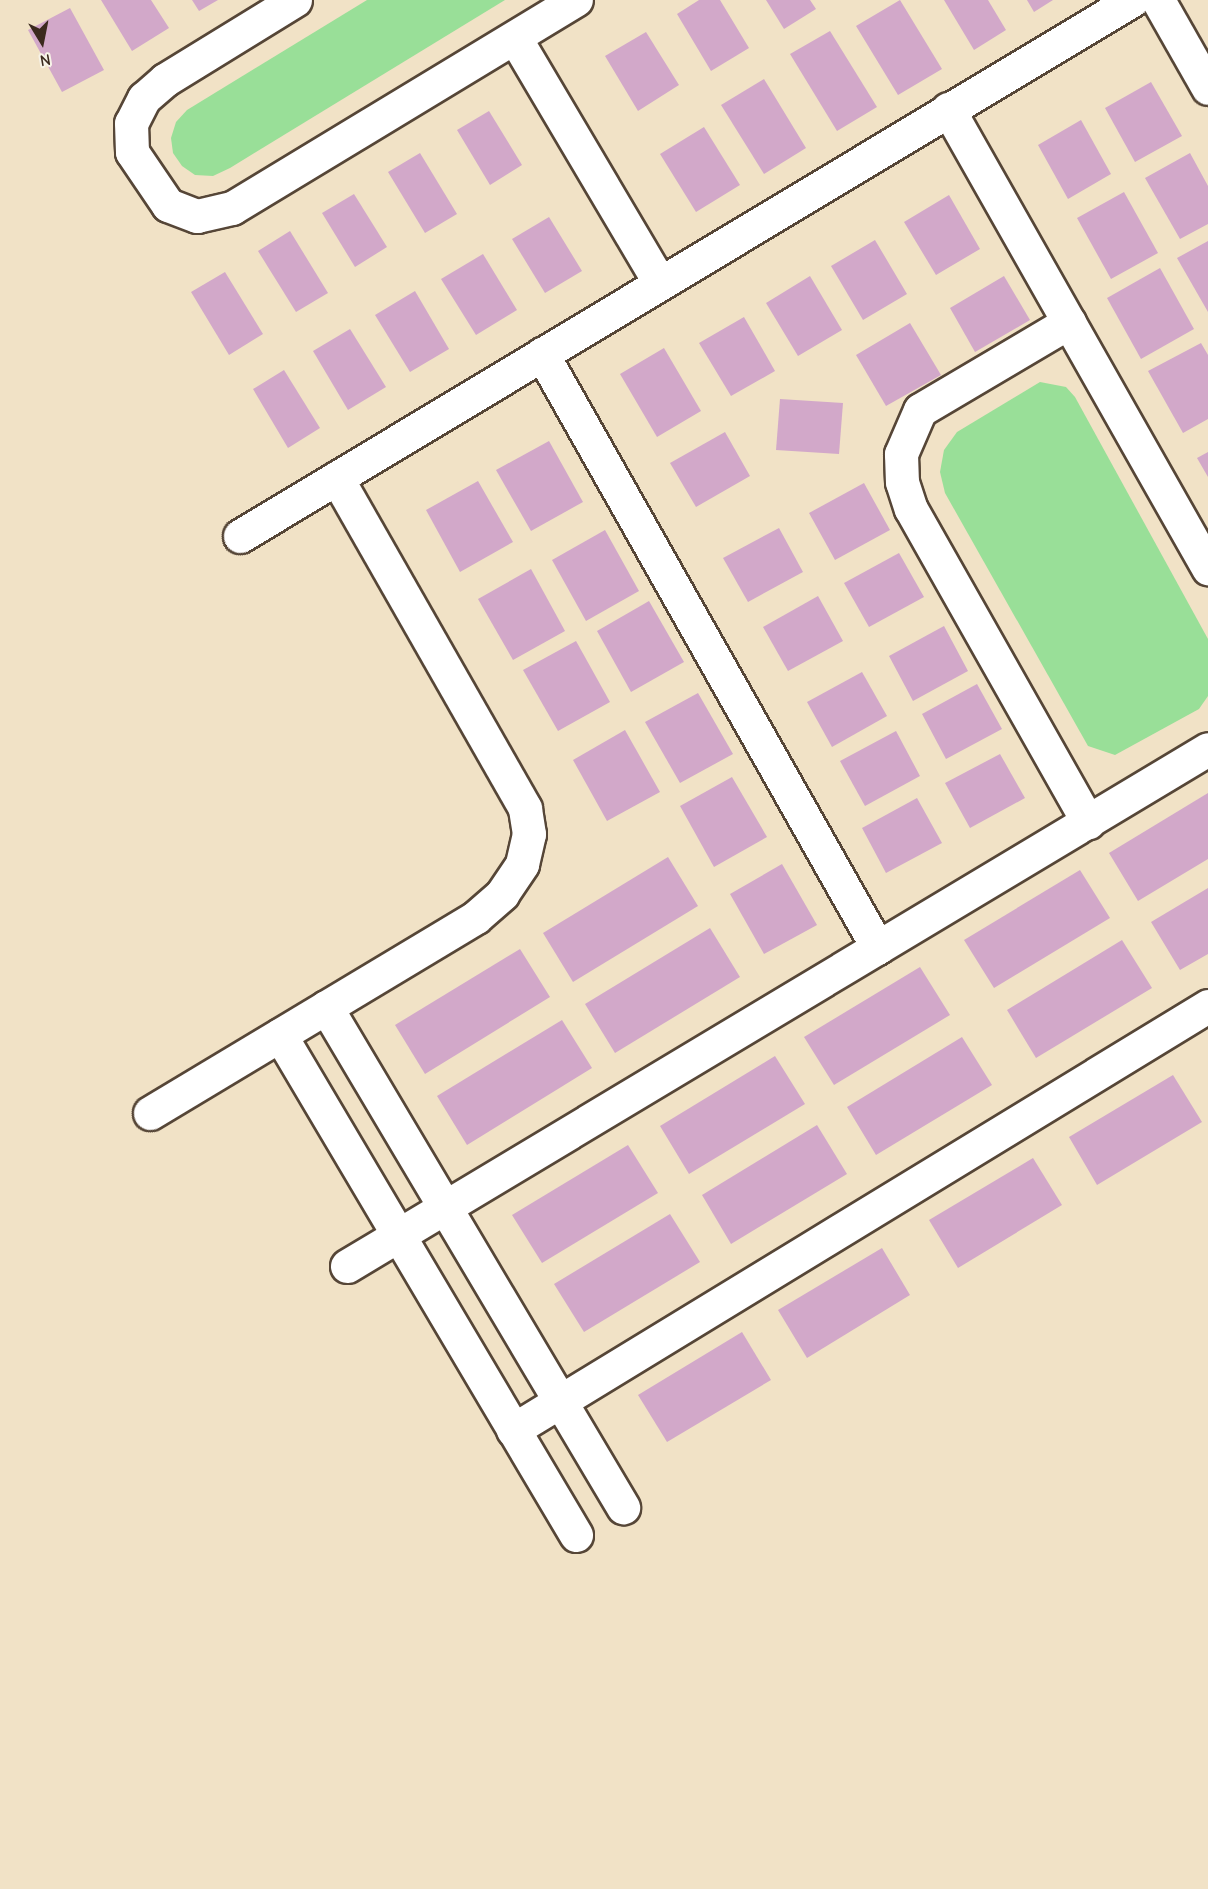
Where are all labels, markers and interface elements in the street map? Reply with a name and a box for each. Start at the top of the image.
north arrow [12,12,72,72]
text: N [38,50,52,69]

